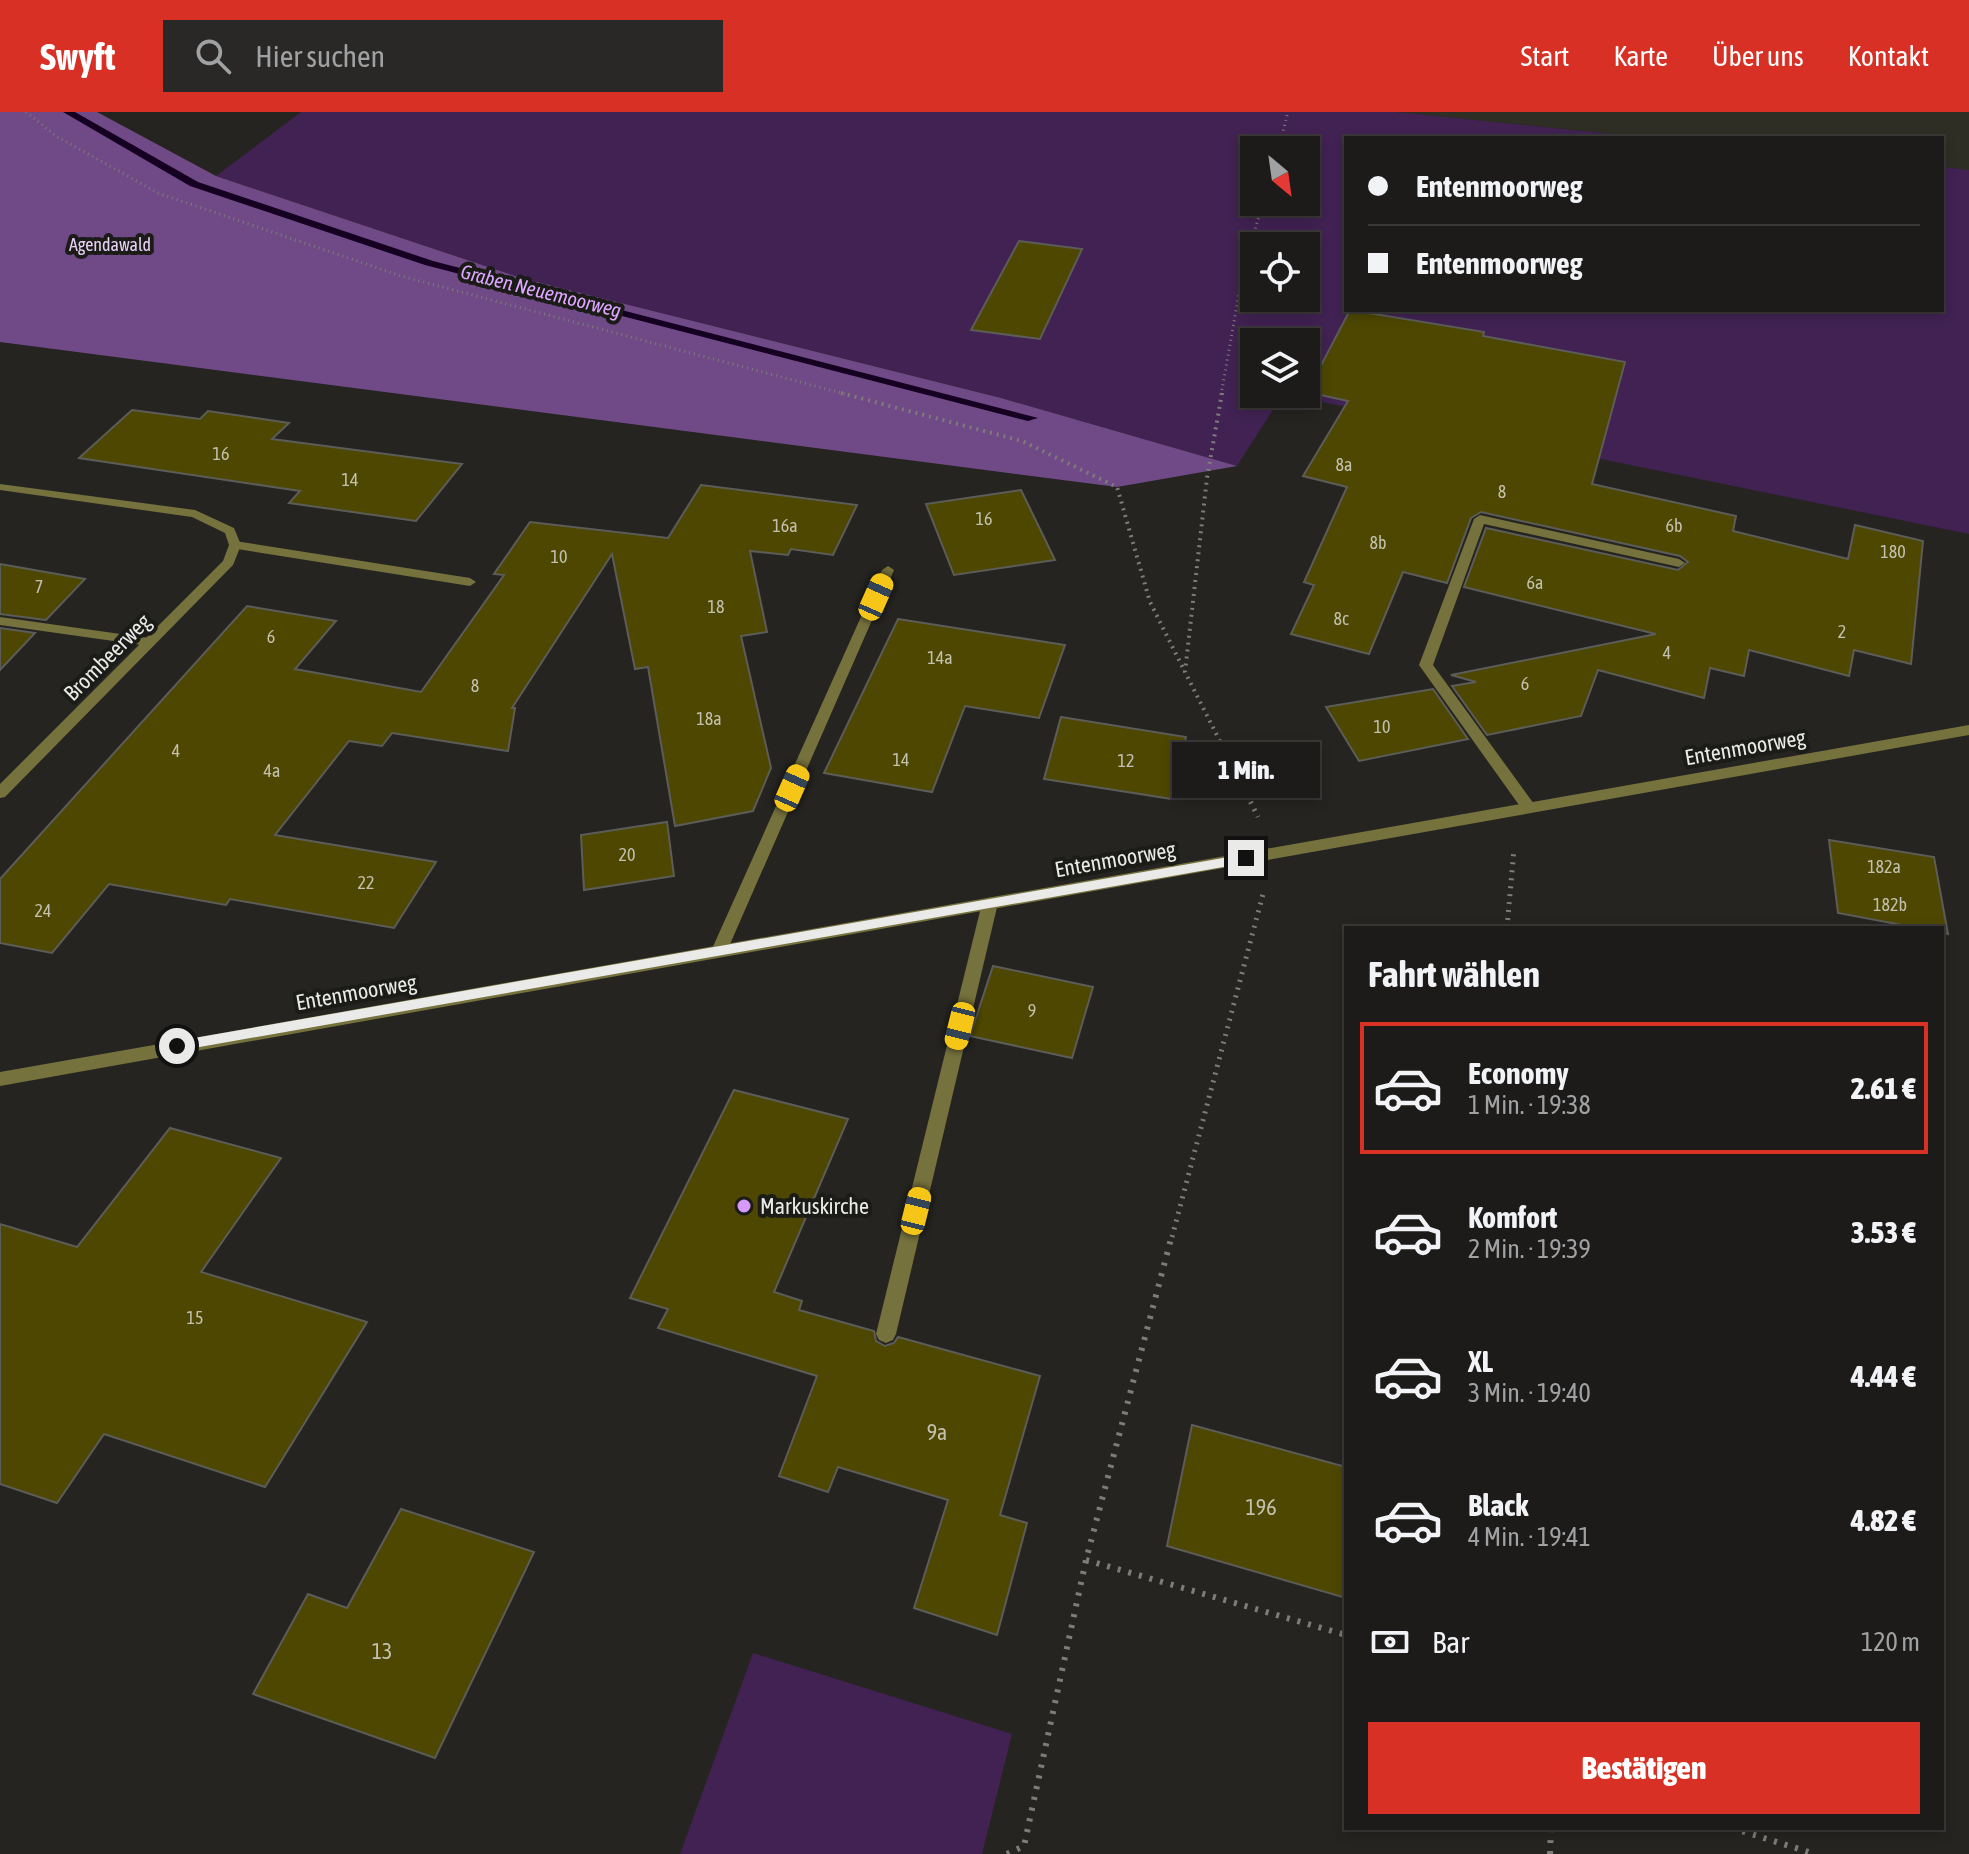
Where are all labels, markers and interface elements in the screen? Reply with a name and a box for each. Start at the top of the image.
search box [163,20,723,92]
icon: search [191,34,235,78]
text: Swyft [40,35,115,78]
text: Hier suchen [255,39,385,73]
text: Start [1520,40,1569,72]
text: Karte [1613,40,1668,72]
text: Über uns [1712,40,1804,72]
text: Kontakt [1848,40,1929,72]
north arrow [1240,136,1320,216]
map controls [1240,136,1320,408]
text: Entenmoorweg [1416,169,1583,203]
button: locate [1240,232,1320,312]
park label: Agendawald [69,234,151,255]
text: Entenmoorweg [1416,246,1583,280]
water label: Graben Neuemoorweg [458,259,624,322]
button: layers [1240,328,1320,408]
house number: 16 [213,443,229,464]
house number: 8a [1336,454,1352,475]
house number: 14 [342,469,358,490]
house number: 8 [1498,481,1506,502]
house number: 16 [976,508,992,529]
house number: 16a [772,515,798,536]
house number: 6b [1666,515,1683,536]
house number: 8b [1370,532,1387,553]
house number: 180 [1880,541,1906,562]
house number: 10 [551,546,567,567]
car [855,570,897,624]
house number: 6a [1527,572,1543,593]
house number: 7 [35,576,43,597]
house number: 18 [708,596,724,617]
street label: Brombeerweg [58,608,156,706]
house number: 8c [1333,608,1349,629]
house number: 2 [1838,621,1846,642]
house number: 6 [267,626,275,647]
house number: 4 [1663,642,1671,663]
house number: 14a [927,647,953,668]
house number: 6 [1521,673,1529,694]
house number: 8 [471,675,479,696]
house number: 18a [696,708,722,729]
house number: 10 [1374,716,1390,737]
street label: Entenmoorweg [1683,723,1808,770]
house number: 4 [172,740,180,761]
callout: 1 Min. [1172,742,1320,798]
house number: 14 [893,749,909,770]
house number: 12 [1118,750,1134,771]
text: 1 Min. [1218,755,1274,785]
house number: 4a [264,760,280,781]
car [771,761,813,815]
street label: Entenmoorweg [1053,835,1178,882]
route end [1228,840,1264,876]
house number: 20 [619,844,635,865]
house number: 182a [1867,856,1901,877]
house number: 22 [358,872,374,893]
house number: 182b [1873,894,1907,915]
house number: 24 [35,900,51,921]
text: Fahrt wählen [1368,953,1540,995]
street label: Entenmoorweg [294,968,419,1015]
car [943,1000,977,1052]
house number: 9 [1028,1000,1036,1021]
route start [159,1028,195,1064]
icon: car [1372,1052,1444,1124]
text: Economy [1468,1056,1569,1090]
text: 2.61 € [1851,1071,1916,1105]
text: 1 Min. · 19:38 [1468,1090,1591,1120]
car [899,1185,933,1237]
place label: Markuskirche [760,1193,869,1219]
icon: car [1372,1196,1444,1268]
marker: Markuskirche [735,1197,753,1215]
text: Komfort [1468,1200,1557,1234]
text: 3.53 € [1851,1215,1916,1249]
text: 2 Min. · 19:39 [1468,1234,1591,1264]
house number: 15 [187,1307,203,1328]
icon: car [1372,1340,1444,1412]
text: XL [1468,1344,1493,1378]
text: 4.44 € [1851,1359,1916,1393]
text: 3 Min. · 19:40 [1468,1378,1591,1408]
house number: 9a [927,1419,947,1445]
icon: car [1372,1484,1444,1556]
text: Black [1468,1488,1528,1522]
house number: 196 [1245,1494,1277,1520]
text: 4.82 € [1851,1503,1916,1537]
text: 4 Min. · 19:41 [1468,1522,1591,1552]
icon: cash [1368,1620,1412,1664]
text: Bar [1432,1625,1469,1659]
text: 120 m [1861,1627,1920,1657]
house number: 13 [372,1638,392,1664]
button: Bestätigen [1368,1722,1920,1814]

